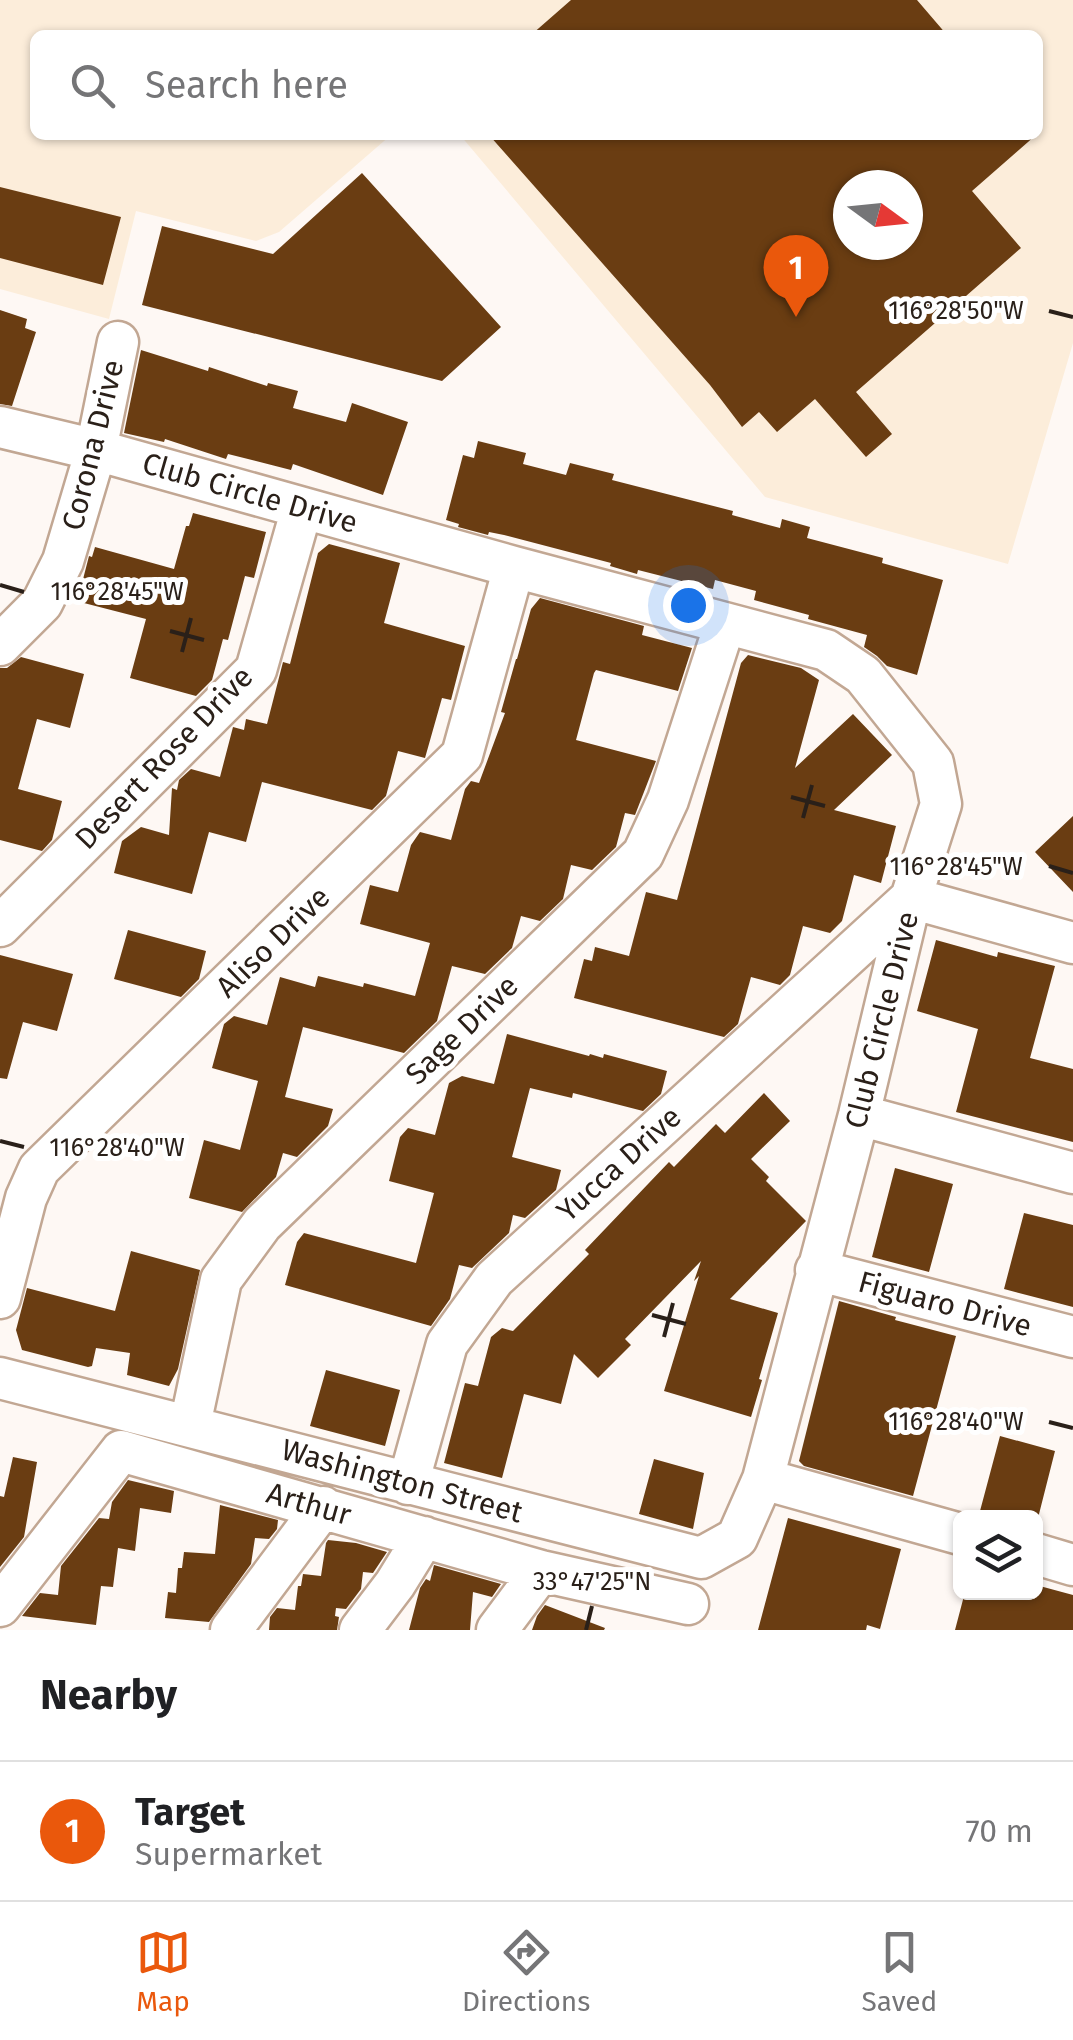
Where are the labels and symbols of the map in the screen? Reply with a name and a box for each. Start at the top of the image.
north arrow [833,170,923,260]
pin: 1 [764,234,828,317]
text: 116°28'50"W [888,296,1024,326]
street label: Corona Drive [54,356,132,534]
street label: Club Circle Drive [138,445,362,541]
text: 116°28'45"W [50,577,184,607]
your location [663,580,714,631]
street label: Desert Rose Drive [68,659,260,857]
text: 116°28'45"W [889,852,1023,882]
street label: Aliso Drive [209,879,337,1005]
street label: Club Circle Drive [838,908,926,1132]
street label: Sage Drive [398,968,526,1092]
street label: Yucca Drive [549,1099,689,1229]
text: 116°28'40"W [49,1133,185,1163]
street label: Figuaro Drive [855,1264,1035,1344]
text: 116°28'40"W [888,1407,1024,1437]
street label: Washington Street [278,1432,527,1531]
street label: Arthur [263,1475,356,1533]
text: 33°47'25"N [533,1567,651,1597]

